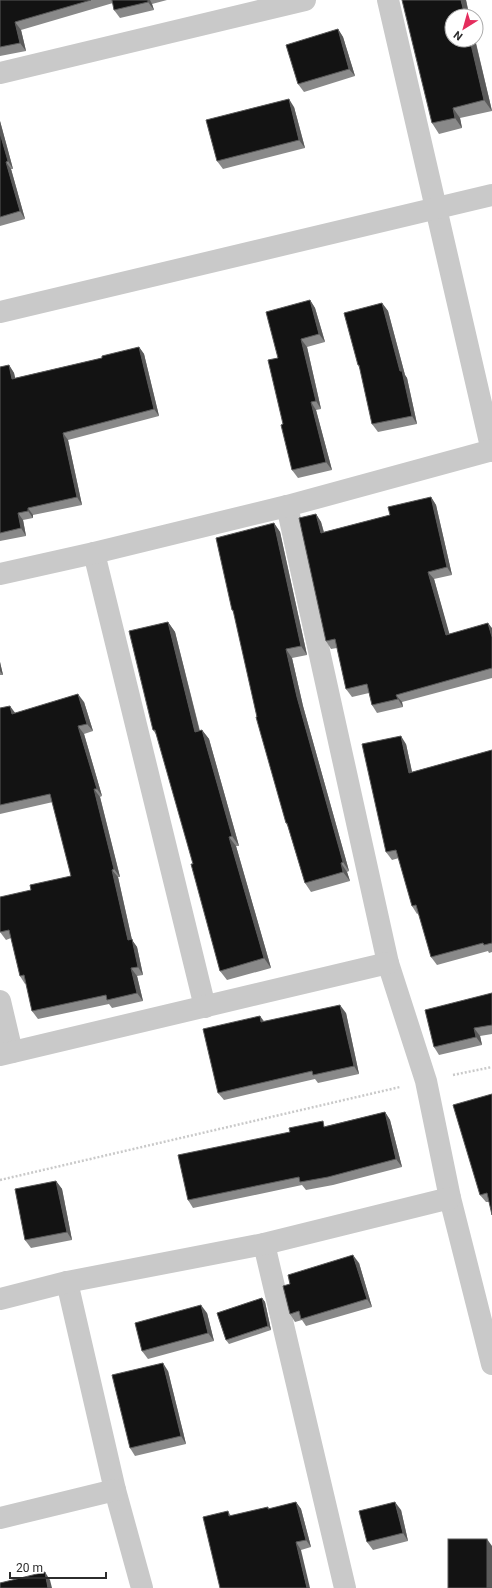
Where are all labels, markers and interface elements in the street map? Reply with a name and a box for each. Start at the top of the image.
north arrow [444,8,484,48]
text: N [451,28,465,43]
scale bar [10,1554,106,1580]
text: 20 m [16,1561,43,1575]

